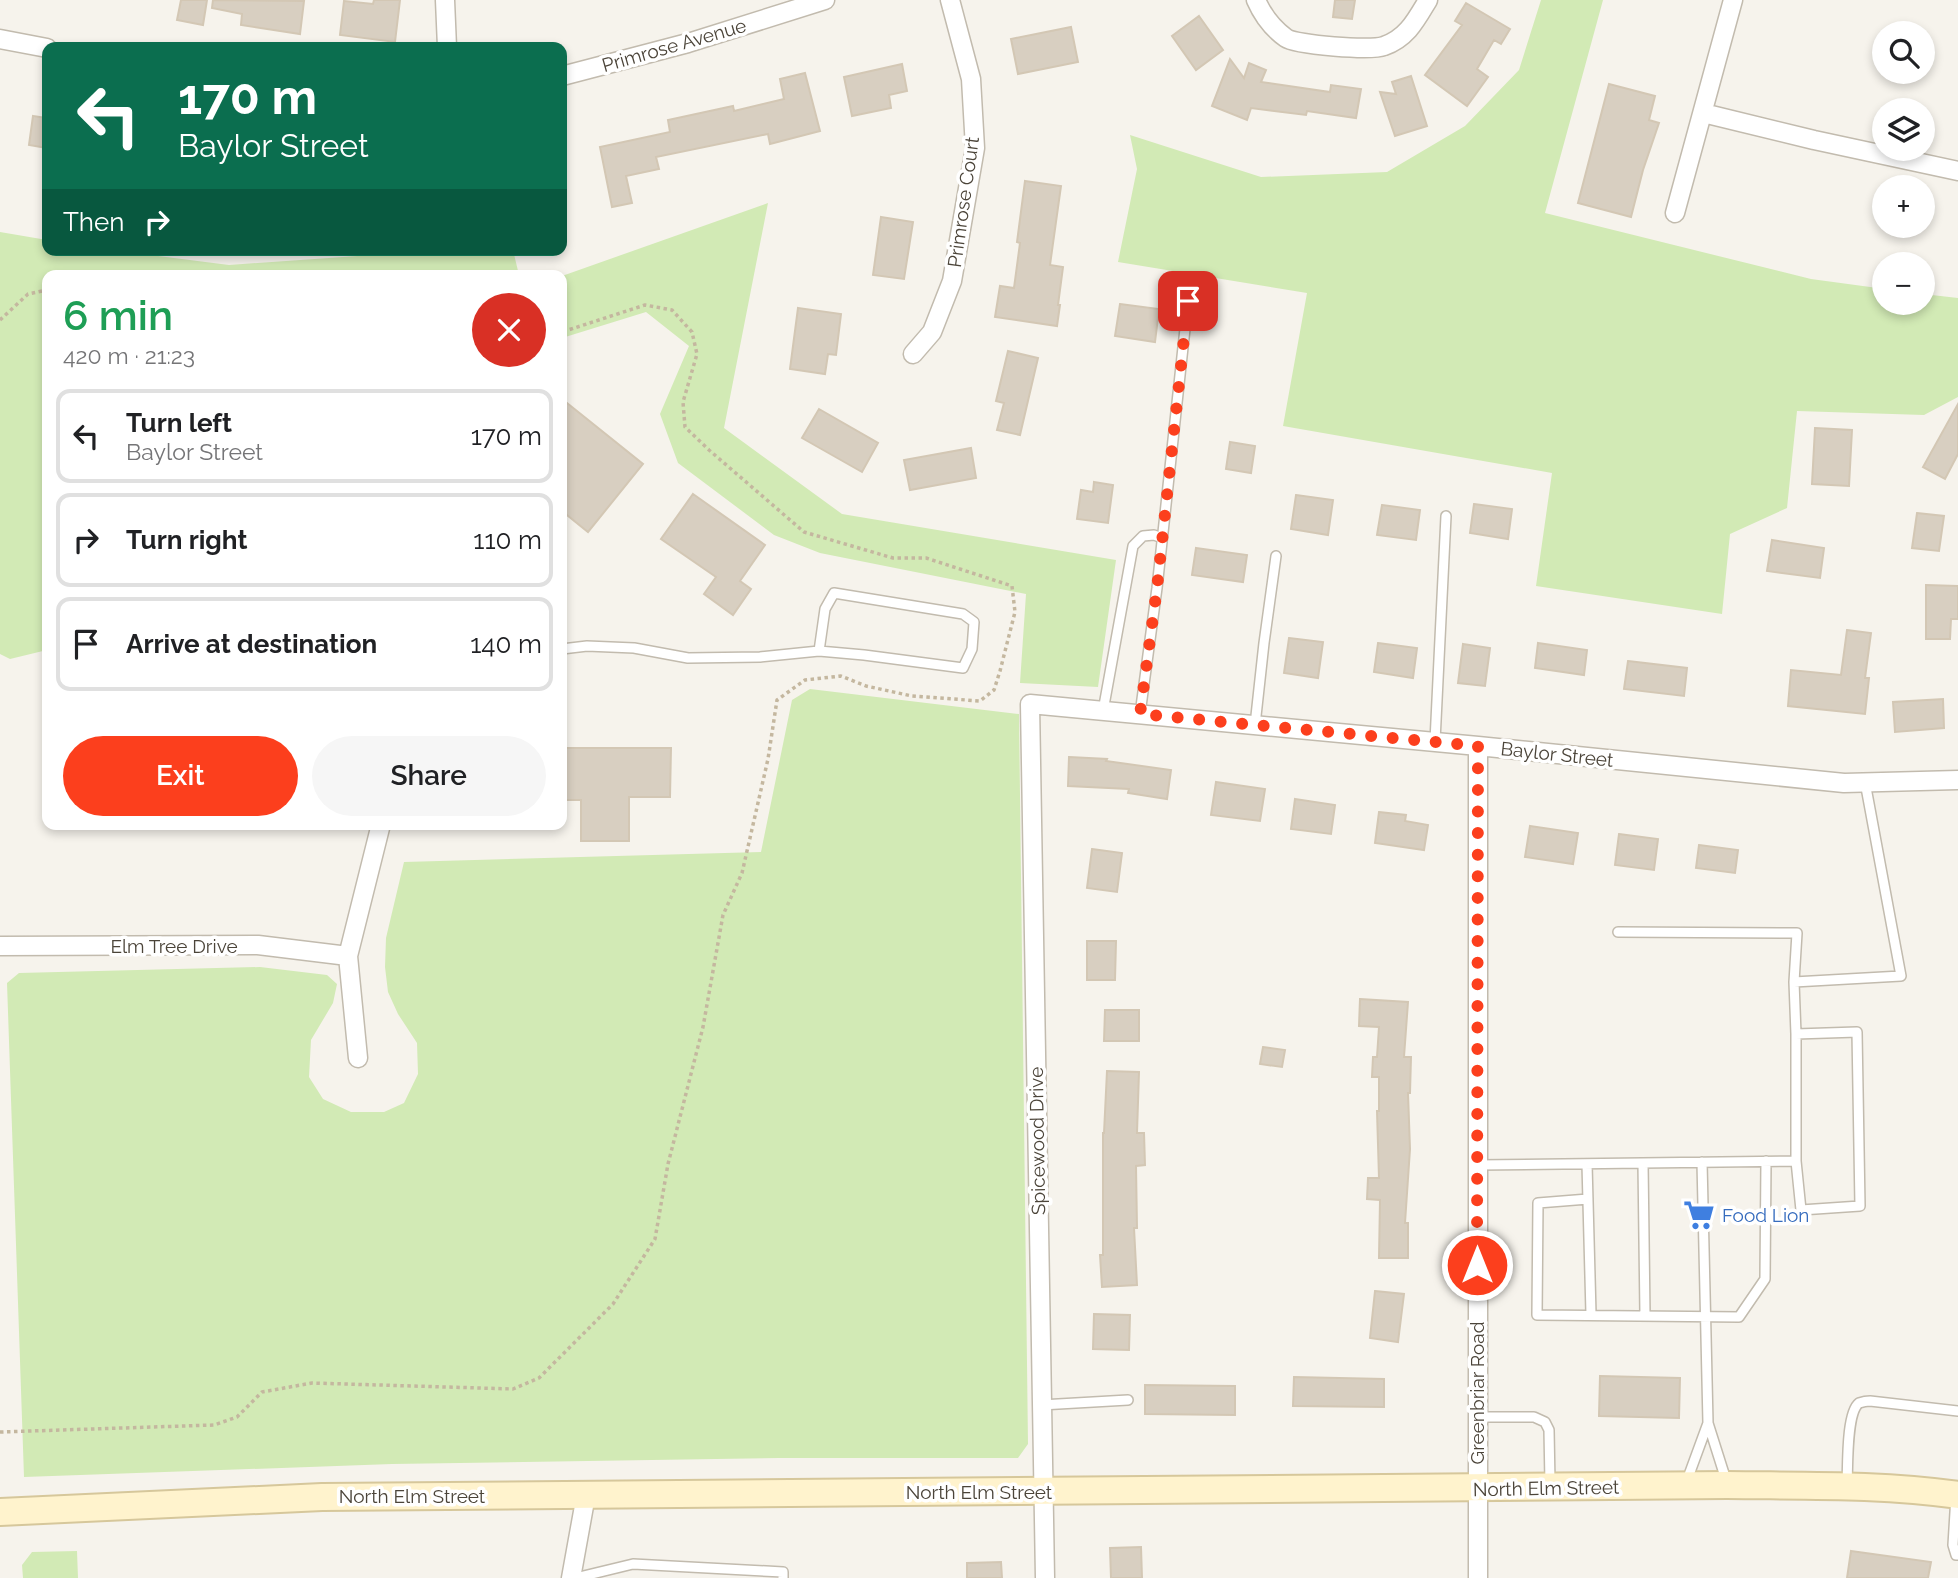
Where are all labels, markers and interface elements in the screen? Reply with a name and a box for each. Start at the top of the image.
street label: Primrose Avenue [599,14,749,76]
map controls [1872,21,1935,315]
button: search [1872,21,1935,84]
text: 170 m [178,68,317,125]
icon: left [63,70,154,161]
button: layers [1872,98,1935,161]
text: Baylor Street [178,127,369,164]
street label: Primrose Court [943,135,983,269]
button: + [1872,175,1935,238]
icon: right [138,203,176,241]
text: Then [63,207,124,237]
button: − [1872,252,1935,315]
pin [1158,271,1218,331]
icon: arrive [1169,282,1207,320]
text: 6 min [63,291,173,340]
button: close [472,293,546,367]
text: 420 m · 21:23 [63,342,195,369]
text: Turn left [126,408,232,438]
icon: left [67,417,105,455]
text: 170 m [471,421,542,451]
text: Baylor Street [126,438,263,465]
icon: right [67,521,105,559]
text: Turn right [126,525,247,555]
text: 110 m [473,525,542,555]
icon: arrive [67,625,105,663]
text: Arrive at destination [126,629,377,659]
text: 140 m [470,629,542,659]
button: Exit [63,736,298,816]
button: Share [312,736,546,816]
street label: Baylor Street [1500,737,1615,771]
street label: Elm Tree Drive [110,935,238,957]
street label: Spicewood Drive [1025,1067,1049,1215]
supermarket icon: Food Lion [1682,1198,1716,1232]
place label: Food Lion [1722,1204,1809,1226]
position arrow [1440,1228,1514,1302]
street label: Greenbriar Road [1466,1322,1488,1464]
street label: North Elm Street [1473,1476,1620,1500]
street label: North Elm Street [906,1481,1053,1503]
street label: North Elm Street [339,1485,486,1507]

